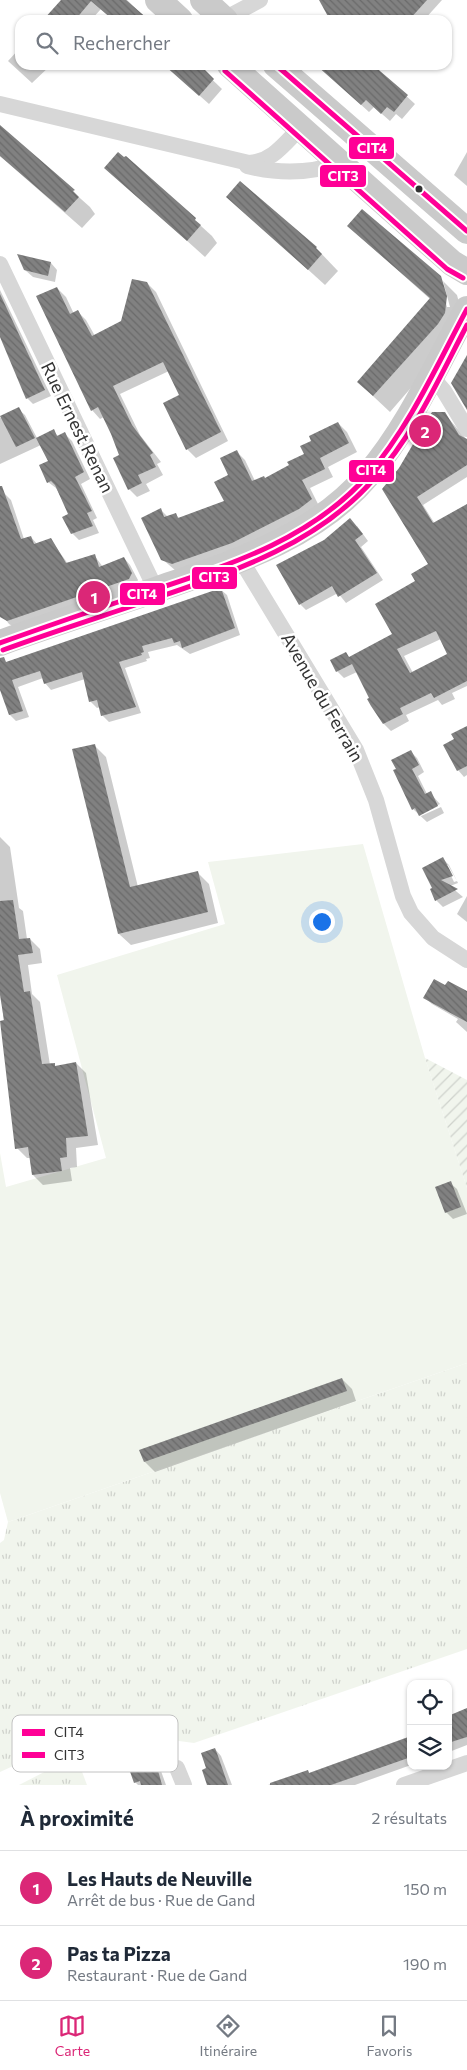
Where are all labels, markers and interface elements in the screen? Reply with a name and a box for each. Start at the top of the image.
search box [15,15,452,70]
icon: search [33,29,61,57]
text: Rechercher [73,31,171,54]
line badge: CIT4 [348,136,395,160]
text: CIT4 [357,139,388,156]
line badge: CIT3 [319,164,367,188]
text: CIT3 [327,167,359,184]
unlabelled marker [414,184,424,194]
street label: Rue Ernest Renan [37,358,119,496]
pin: 2 [409,412,441,450]
line badge: CIT4 [348,459,395,483]
text: CIT4 [356,461,387,478]
line badge: CIT3 [191,566,238,590]
text: CIT3 [198,568,230,585]
pin: 1 [78,578,110,616]
line badge: CIT4 [119,582,166,606]
text: CIT4 [127,585,158,602]
street label: Avenue du Ferrain [277,629,369,765]
your location [309,909,335,935]
map controls [407,1680,452,1770]
button: locate [407,1680,452,1725]
legend [12,1715,178,1772]
text: CIT4 [54,1723,84,1740]
button: layers [407,1725,452,1770]
text: CIT3 [54,1746,84,1763]
text: À proximité [20,1805,134,1830]
text: 2 résultats [371,1808,447,1827]
text: Les Hauts de Neuville [67,1867,252,1890]
text: 1 [32,1879,40,1898]
text: 150 m [404,1879,447,1898]
text: Arrêt de bus · Rue de Gand [67,1890,255,1909]
text: Pas ta Pizza [67,1942,171,1965]
text: 2 [31,1954,41,1973]
text: 190 m [403,1954,447,1973]
text: Restaurant · Rue de Gand [67,1965,247,1984]
tab: Carte [55,2012,90,2059]
tab: Itinéraire [199,2012,257,2059]
tab: Favoris [367,2012,412,2059]

